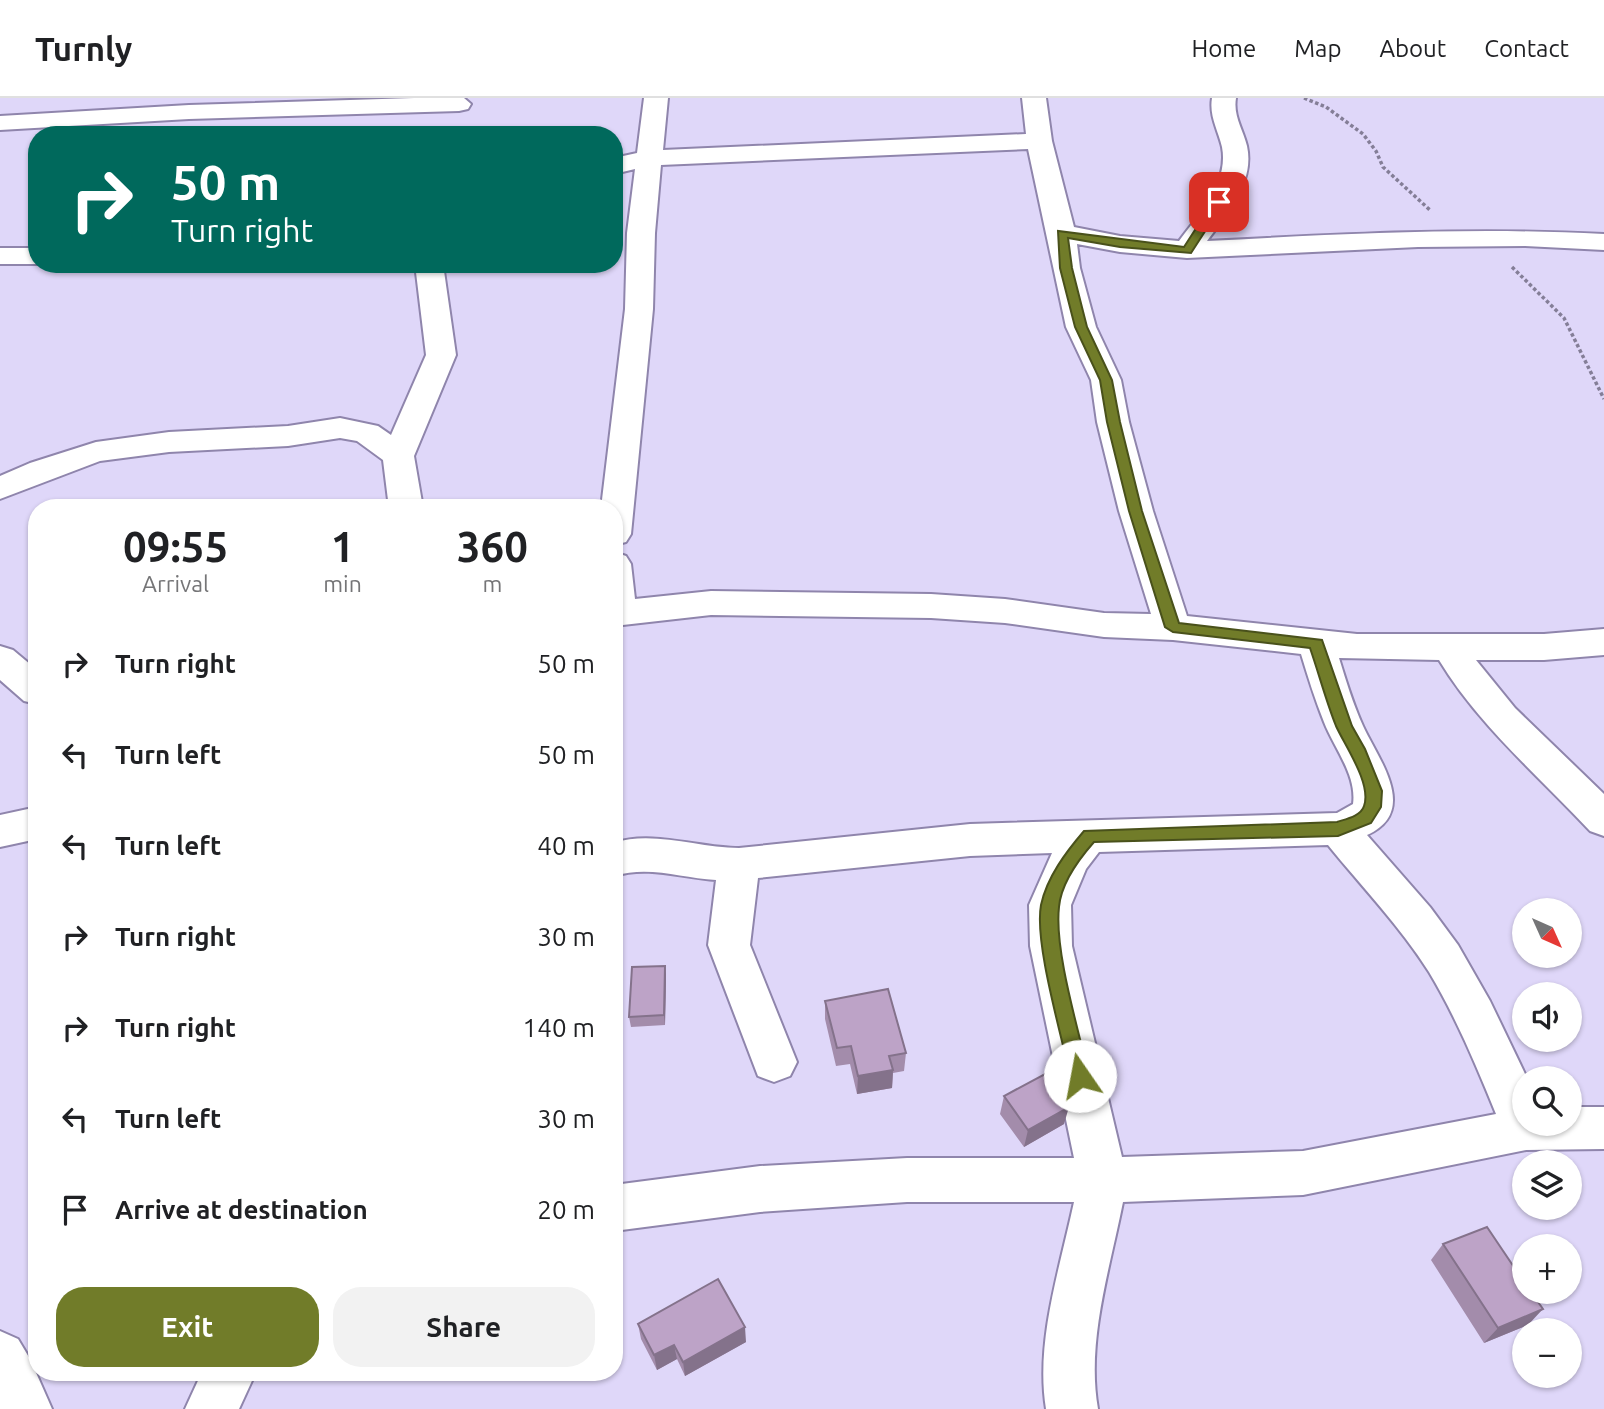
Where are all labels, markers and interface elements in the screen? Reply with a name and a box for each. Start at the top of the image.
text: Turnly [35,30,132,67]
text: Home [1191,35,1256,62]
text: Map [1294,35,1341,62]
text: About [1379,35,1446,62]
text: Contact [1484,35,1569,62]
icon: right [56,154,147,245]
text: 50 m [171,154,280,209]
pin [1189,172,1249,232]
icon: arrive [1200,183,1238,221]
text: Turn right [171,212,313,248]
text: 09:55 [123,523,228,570]
text: 1 [331,523,354,570]
text: 360 [457,523,528,570]
text: Arrival [142,571,209,596]
text: min [323,571,362,596]
text: m [482,571,502,596]
icon: right [56,645,94,683]
text: Turn right [115,649,236,678]
text: 50 m [537,649,595,678]
icon: left [56,736,94,774]
text: Turn left [115,740,221,769]
text: 50 m [537,740,595,769]
icon: left [56,827,94,865]
text: Turn left [115,831,221,860]
text: 40 m [537,831,595,860]
north arrow [1512,898,1582,968]
map controls [1512,898,1582,1388]
icon: right [56,918,94,956]
text: Turn right [115,922,236,951]
text: 30 m [537,922,595,951]
button: sound [1512,982,1582,1052]
icon: right [56,1009,94,1047]
text: Turn right [115,1013,236,1042]
text: 140 m [523,1013,595,1042]
position arrow [1043,1039,1117,1113]
button: search [1512,1066,1582,1136]
icon: left [56,1100,94,1138]
text: Turn left [115,1104,221,1133]
text: 30 m [537,1104,595,1133]
button: layers [1512,1150,1582,1220]
icon: arrive [56,1191,94,1229]
text: Arrive at destination [115,1195,368,1224]
text: 20 m [537,1195,595,1224]
button: + [1512,1234,1582,1304]
button: Exit [56,1287,319,1367]
button: Share [333,1287,595,1367]
button: − [1512,1318,1582,1388]

